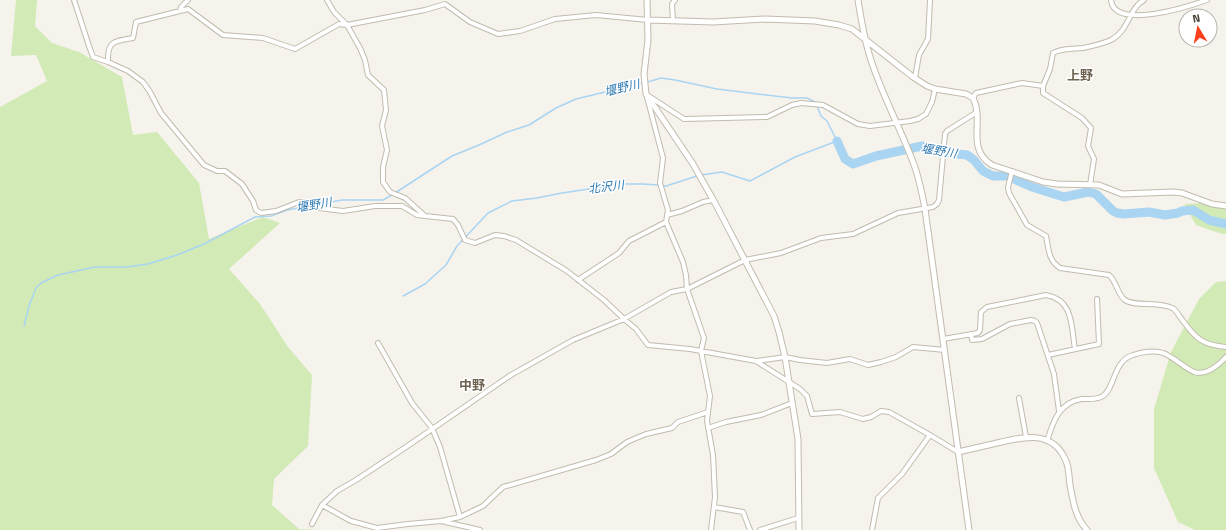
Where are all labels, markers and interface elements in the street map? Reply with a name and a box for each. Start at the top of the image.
north arrow [1178,8,1218,48]
text: N [1191,10,1201,27]
district label: 上野 [1067,65,1093,85]
water label: 堰野川 [602,73,644,101]
water label: 堰野川 [920,138,960,163]
water label: 北沢川 [587,175,627,198]
water label: 堰野川 [295,192,335,217]
district label: 中野 [459,375,485,395]

